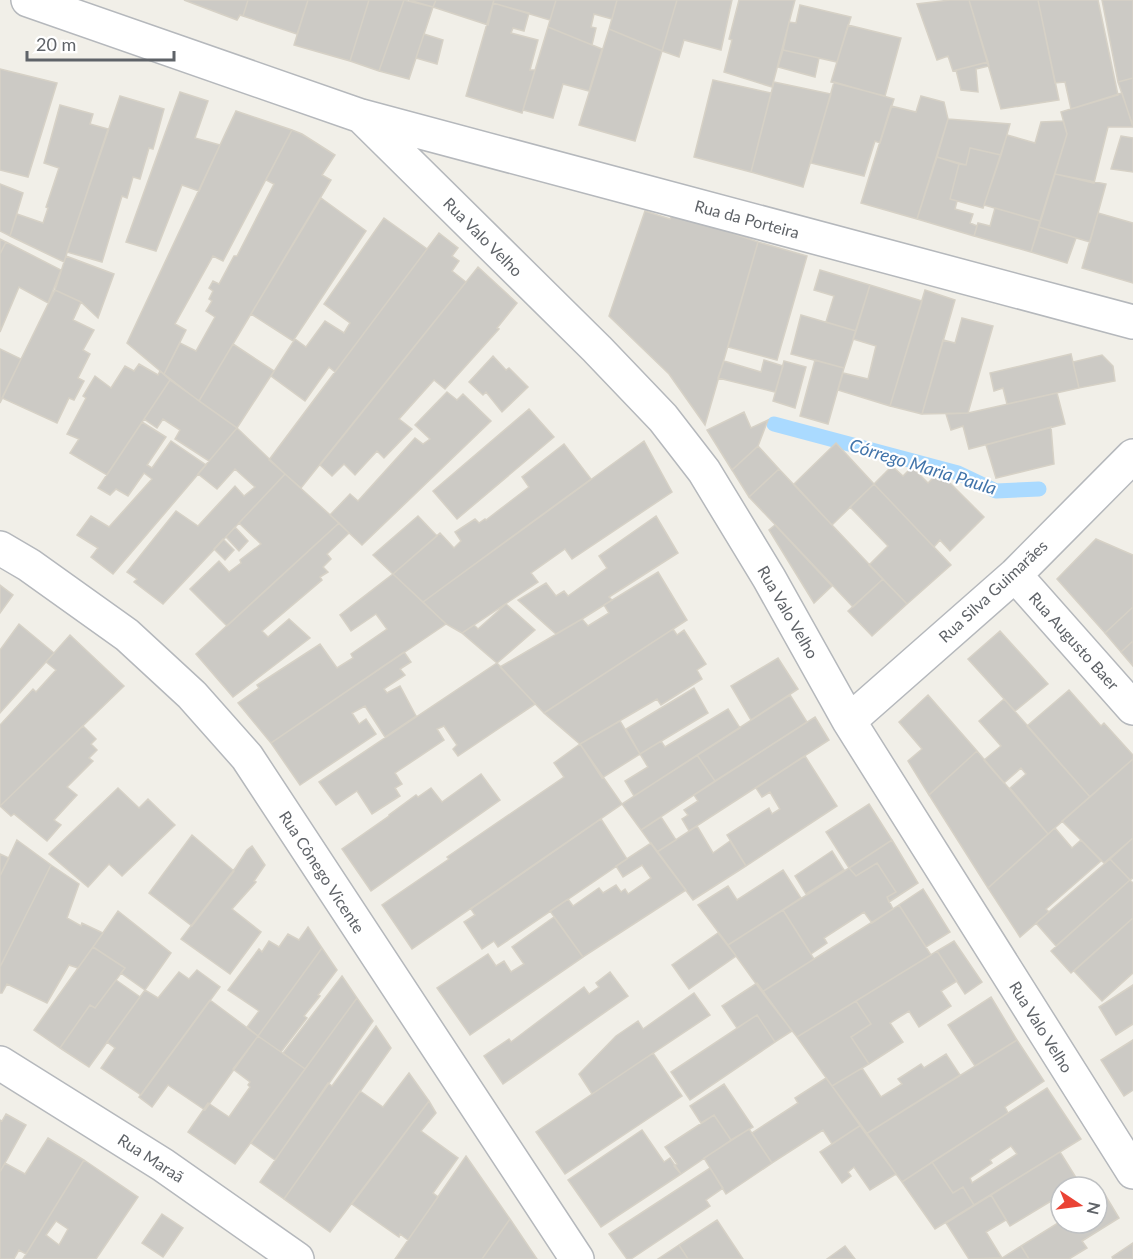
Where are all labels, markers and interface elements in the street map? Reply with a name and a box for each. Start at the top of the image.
scale bar [27,24,174,62]
text: 20 m [36,33,76,55]
street label: Rua Valo Velho [440,193,527,280]
street label: Rua da Porteira [693,195,801,242]
water label: Córrego Maria Paula [847,433,999,499]
street label: Rua Silva Guimarães [934,535,1051,646]
street label: Rua Valo Velho [754,562,823,661]
street label: Rua Augusto Baer [1025,588,1123,694]
street label: Rua Cônego Vicente [276,807,369,936]
street label: Rua Valo Velho [1006,978,1077,1076]
street label: Rua Maraã [115,1129,188,1186]
north arrow [1049,1175,1109,1235]
text: N [1083,1200,1105,1217]

